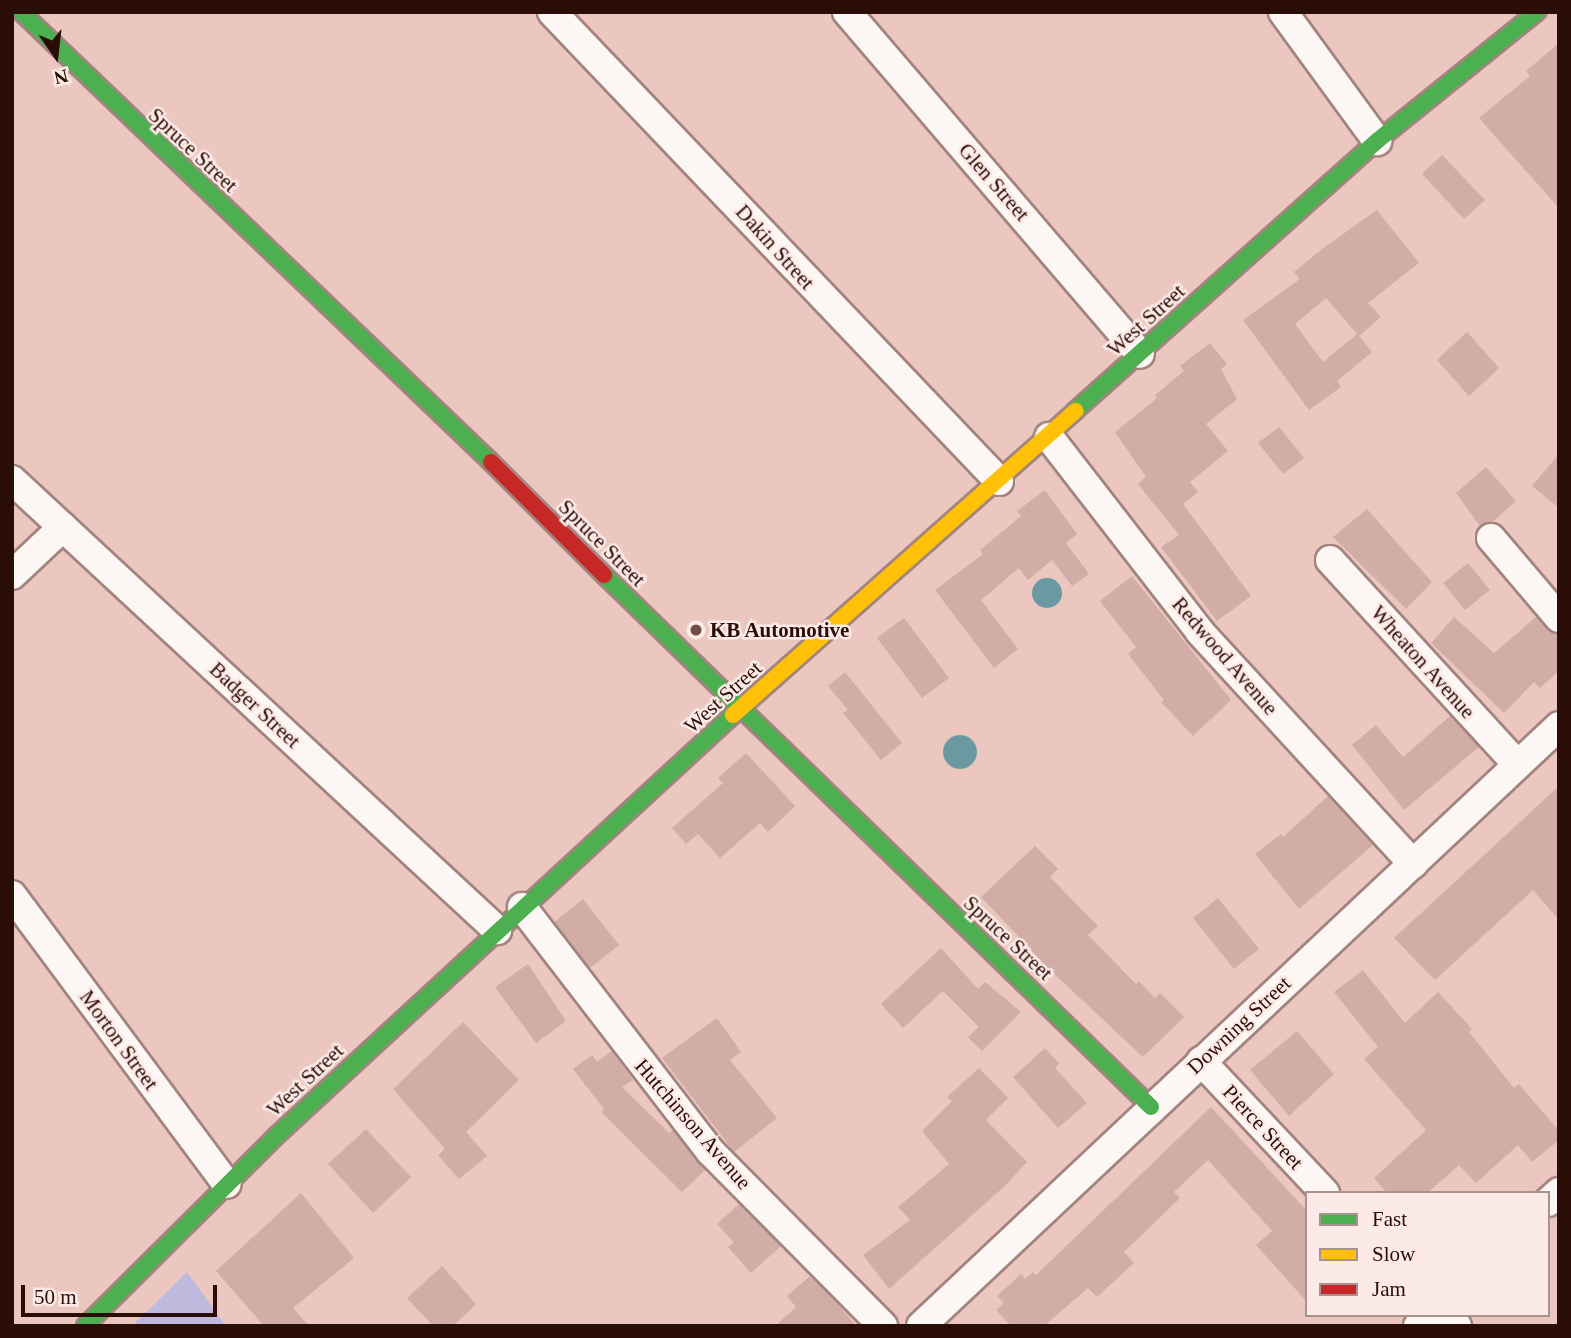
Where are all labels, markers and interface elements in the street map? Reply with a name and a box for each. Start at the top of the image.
north arrow [21,21,91,91]
text: N [52,65,70,89]
street label: Spruce Street [143,102,243,198]
street label: Glen Street [953,138,1035,226]
street label: Dakin Street [730,199,820,295]
street label: West Street [1102,279,1190,361]
street label: Spruce Street [553,494,651,592]
street label: Redwood Avenue [1166,591,1284,721]
street label: Wheaton Avenue [1365,600,1481,724]
place label: KB Automotive [710,617,851,643]
marker: KB Automotive [688,622,704,638]
street label: West Street [679,656,767,738]
street label: Badger Street [204,657,306,753]
street label: Spruce Street [958,890,1058,986]
street label: Downing Street [1182,971,1296,1079]
street label: Morton Street [74,985,164,1095]
street label: West Street [261,1038,349,1122]
street label: Hutchinson Avenue [629,1053,757,1195]
street label: Pierce Street [1217,1079,1309,1175]
legend [1305,1191,1550,1317]
text: Fast [1372,1207,1407,1231]
text: Slow [1372,1242,1415,1266]
scale bar [24,1272,220,1316]
text: Jam [1372,1277,1406,1301]
text: 50 m [34,1285,77,1309]

